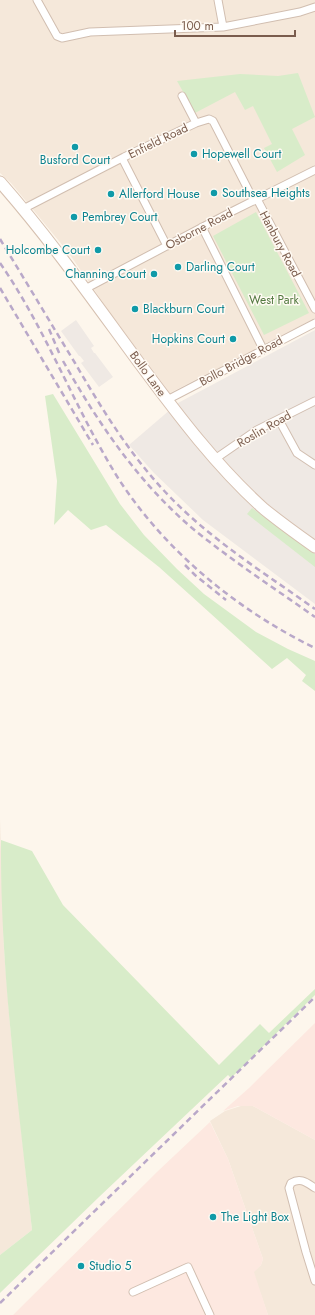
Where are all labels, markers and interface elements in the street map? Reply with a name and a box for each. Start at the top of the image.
scale bar [175,12,295,38]
text: 100 m [181,17,214,35]
street label: Enfield Road [125,119,191,163]
marker: Busford Court [70,142,80,152]
place label: Hopewell Court [202,145,281,163]
marker: Hopewell Court [189,149,199,159]
place label: Busford Court [40,151,110,169]
place label: Southsea Heights [222,184,310,202]
place label: Allerford House [119,185,200,203]
marker: Southsea Heights [209,188,219,198]
marker: Allerford House [106,189,116,199]
street label: Osborne Road [162,204,236,254]
place label: Pembrey Court [82,208,158,226]
street label: Hanbury Road [255,208,305,280]
marker: Pembrey Court [69,212,79,222]
place label: Holcombe Court [6,241,90,259]
marker: Holcombe Court [93,245,103,255]
place label: Darling Court [186,258,255,276]
marker: Darling Court [173,262,183,272]
place label: Channing Court [65,265,146,283]
marker: Channing Court [149,269,159,279]
park label: West Park [249,291,300,309]
place label: Blackburn Court [143,300,225,318]
marker: Blackburn Court [130,304,140,314]
place label: Hopkins Court [152,330,225,348]
street label: Bollo Bridge Road [196,331,286,391]
marker: Hopkins Court [228,334,238,344]
street label: Bollo Lane [125,347,171,401]
street label: Roslin Road [234,406,294,452]
place label: The Light Box [221,1208,290,1226]
marker: The Light Box [208,1212,218,1222]
place label: Studio 5 [89,1257,132,1275]
marker: Studio 5 [76,1261,86,1271]

